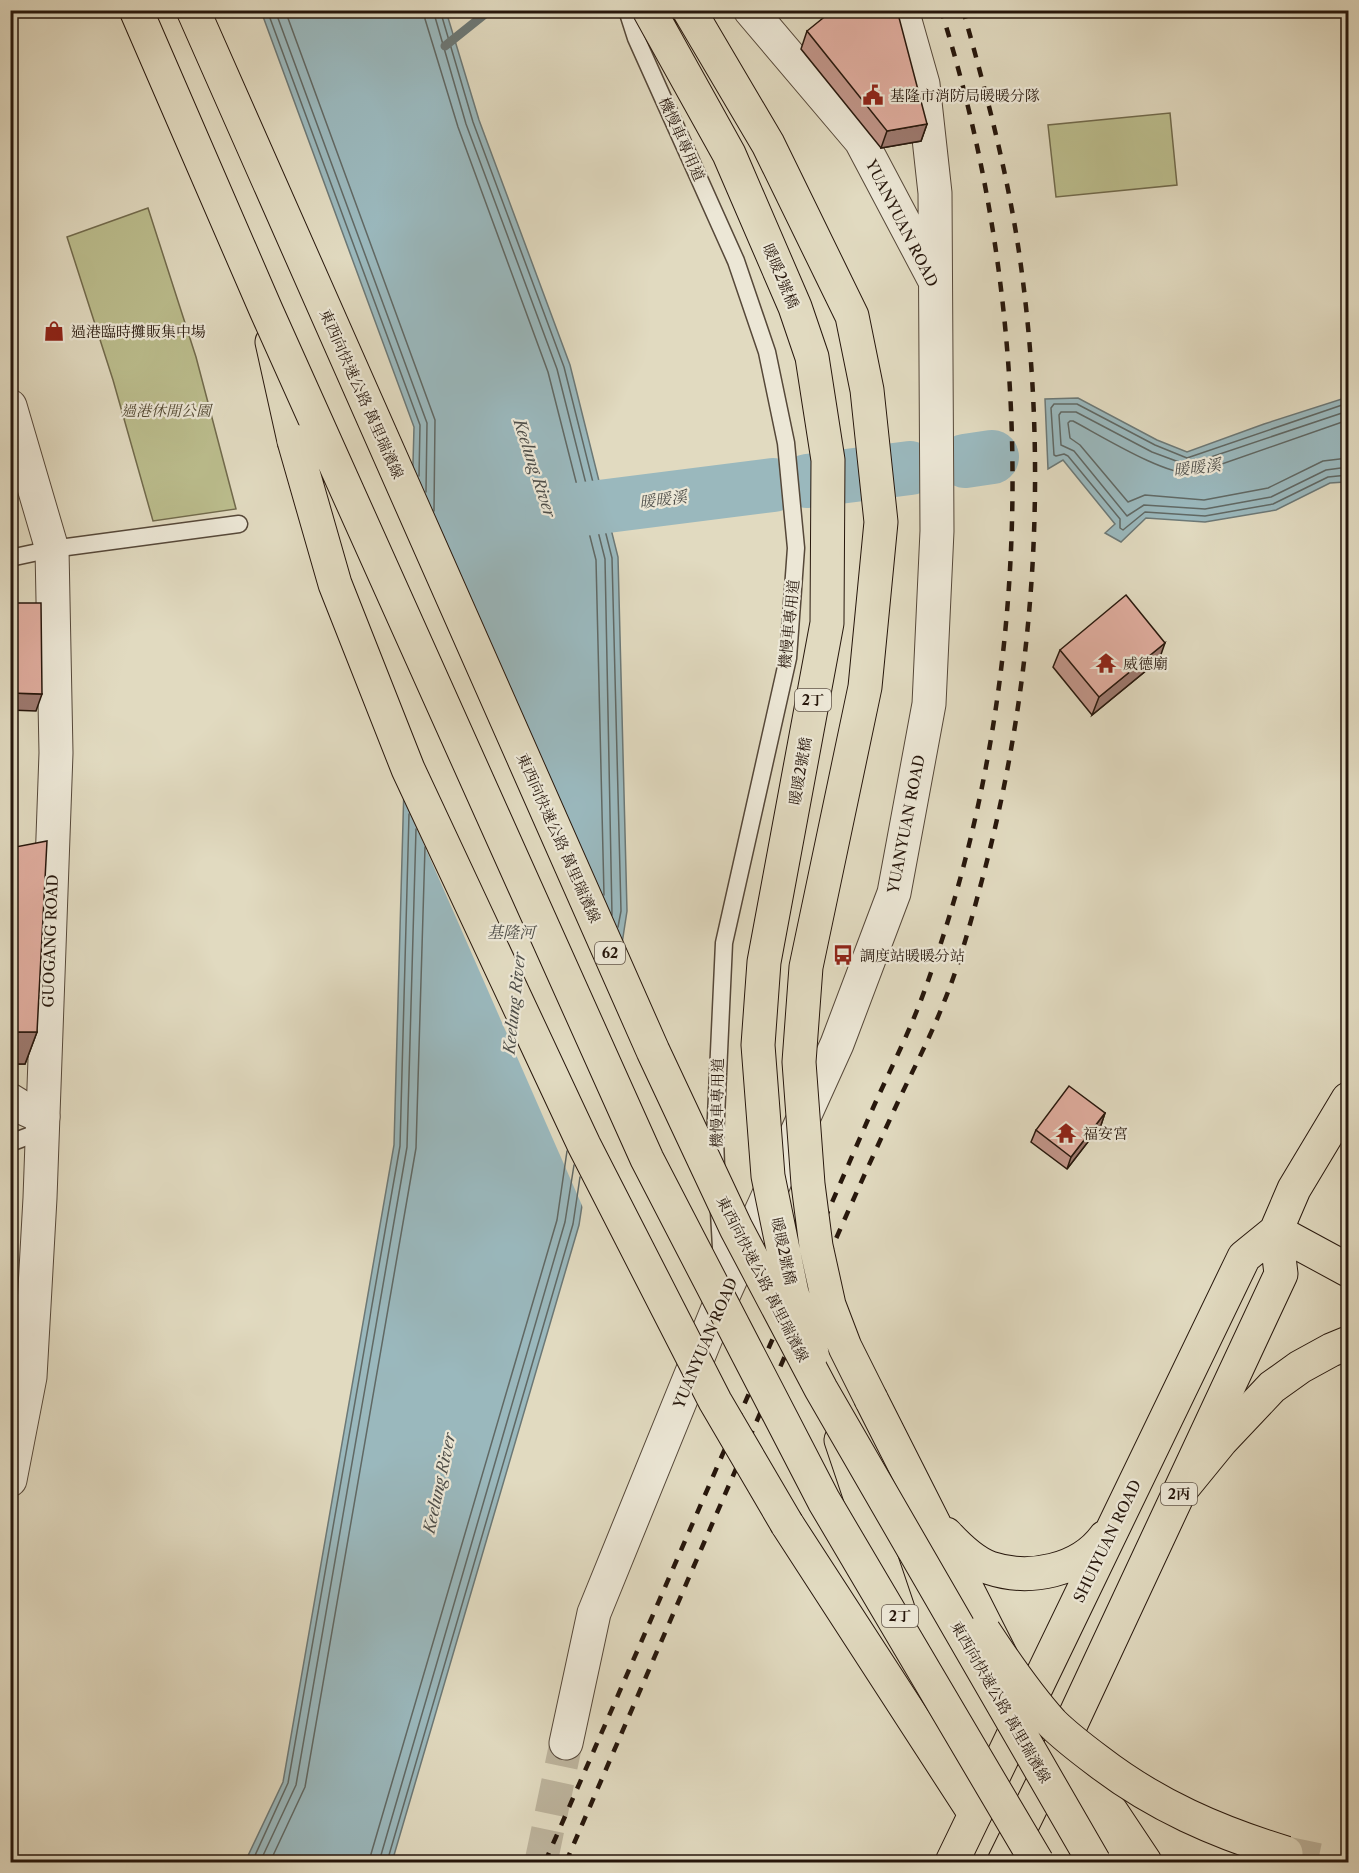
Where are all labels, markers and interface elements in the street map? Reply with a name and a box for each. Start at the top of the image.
public building icon: 基隆市消防局暖暖分隊 [861,83,885,107]
place label: 基隆市消防局暖暖分隊 [890,86,1040,105]
street label: 機慢車專用道 [655,94,709,184]
street label: YUANYUAN ROAD [861,155,942,290]
street label: 暖暖2號橋 [759,241,803,311]
street label: 東西向快速公路 萬里瑞濱線 [316,306,408,482]
shop icon: 過港臨時攤販集中場 [42,319,66,343]
place label: 過港臨時攤販集中場 [71,322,206,341]
park label: 過港休閒公園 [121,401,213,420]
water label: Keelung River [509,414,561,521]
water label: 暖暖溪 [1172,454,1224,480]
water label: 暖暖溪 [638,486,690,512]
street label: 機慢車專用道 [775,578,803,670]
temple icon: 威德廟 [1094,651,1118,675]
place label: 威德廟 [1123,654,1168,673]
road number: 2丁 [795,689,831,711]
street label: 暖暖2號橋 [785,736,815,806]
street label: 東西向快速公路 萬里瑞濱線 [513,750,605,926]
street label: YUANYUAN ROAD [883,753,929,896]
street label: GUOGANG ROAD [38,874,62,1008]
water label: 基隆河 [487,922,538,942]
road number: 62 [595,942,625,964]
bus stop icon: 調度站暖暖分站 [831,943,855,967]
place label: 調度站暖暖分站 [860,946,965,965]
water label: Keelung River [498,950,529,1057]
street label: 機慢車專用道 [707,1058,727,1148]
temple icon: 福安宮 [1054,1121,1078,1145]
place label: 福安宮 [1083,1124,1128,1143]
street label: 東西向快速公路 萬里瑞濱線 [713,1193,813,1365]
street label: 暖暖2號橋 [768,1215,800,1287]
street label: YUANYUAN ROAD [668,1275,741,1412]
water label: Keelung River [418,1429,460,1537]
street label: SHUIYUAN ROAD [1069,1476,1145,1606]
road number: 2丙 [1161,1483,1197,1505]
road number: 2丁 [882,1605,918,1627]
street label: 東西向快速公路 萬里瑞濱線 [947,1618,1055,1786]

